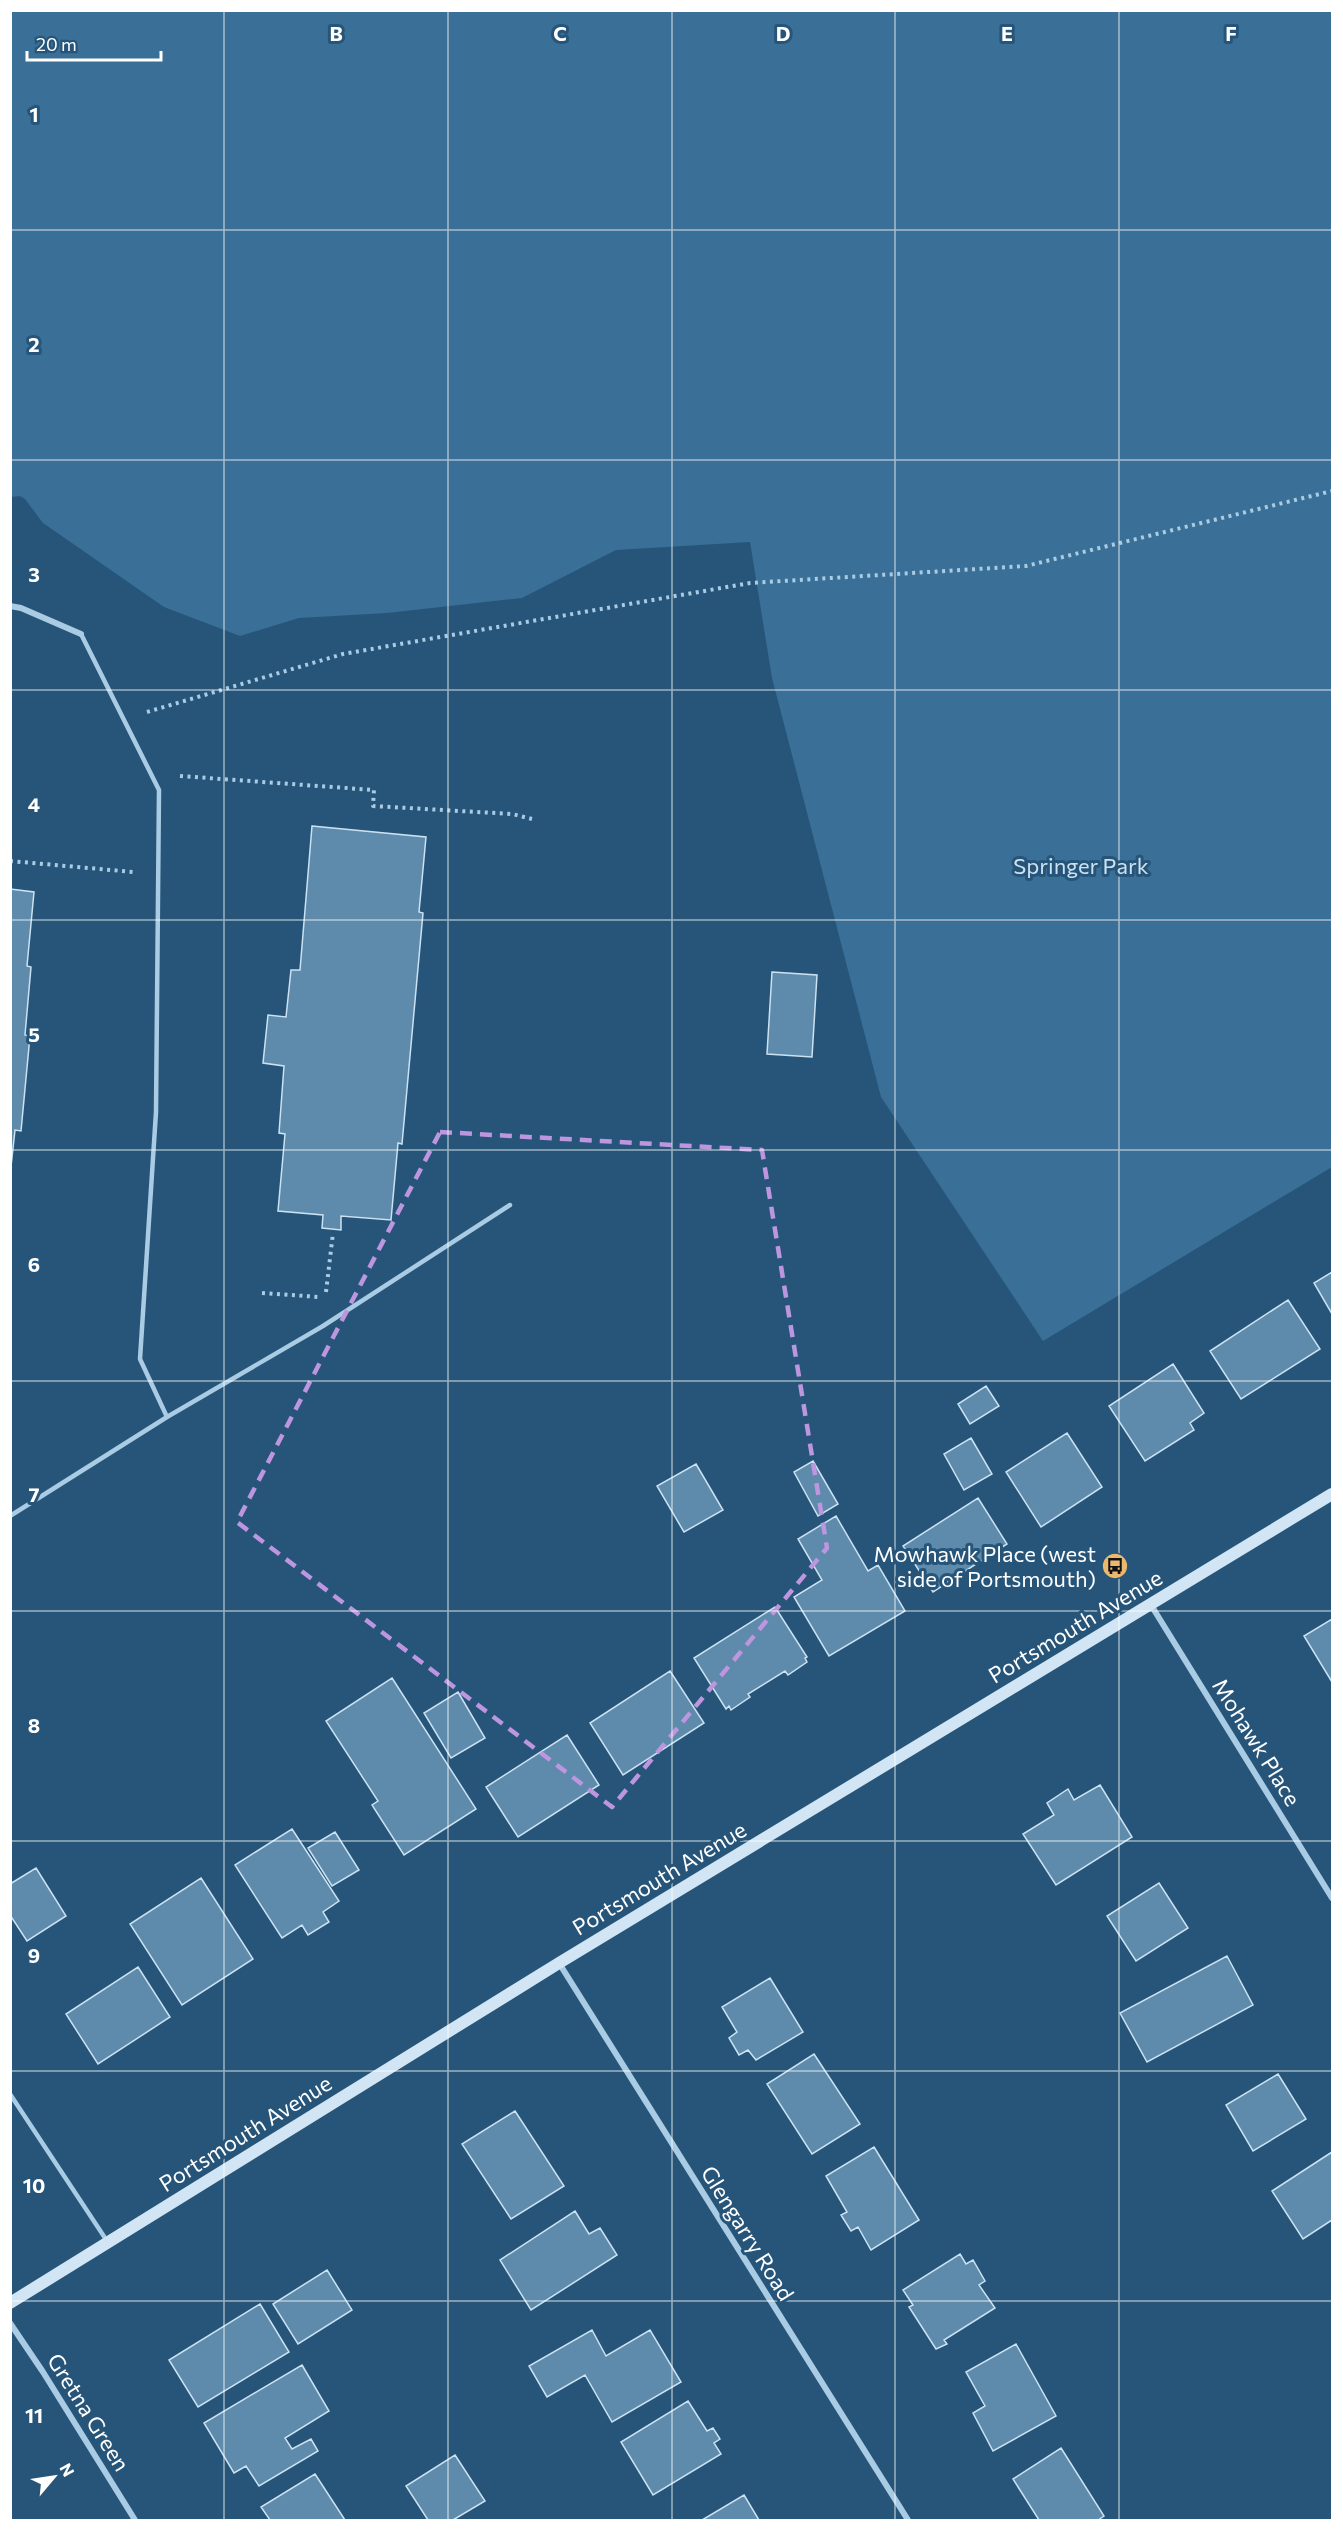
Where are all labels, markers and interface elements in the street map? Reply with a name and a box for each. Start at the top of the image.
text: B [329,21,343,45]
text: C [553,21,567,45]
text: D [776,21,790,45]
text: E [1001,21,1013,45]
text: F [1225,21,1237,45]
scale bar [27,24,160,62]
text: 20 m [36,33,77,55]
text: 1 [29,102,39,126]
text: 2 [28,332,40,356]
text: 3 [28,562,40,586]
text: 4 [28,792,40,816]
park label: Springer Park [1013,852,1149,879]
text: 5 [28,1022,40,1046]
text: 6 [28,1252,40,1276]
text: 7 [29,1482,40,1506]
place label: Mowhawk Place (west side of Portsmouth) [874,1540,1096,1592]
bus stop icon: Mowhawk Place (west side of Portsmouth) [1100,1551,1130,1581]
street label: Portsmouth Avenue [983,1563,1167,1689]
street label: Mohawk Place [1207,1673,1307,1811]
text: 8 [28,1713,40,1737]
street label: Portsmouth Avenue [567,1815,751,1941]
text: 9 [28,1943,40,1967]
street label: Portsmouth Avenue [154,2069,336,2197]
street label: Glengarry Road [696,2161,800,2305]
text: 10 [23,2173,45,2197]
street label: Gretna Green [42,2348,136,2476]
text: 11 [25,2403,43,2427]
north arrow [24,2447,84,2507]
text: N [56,2460,79,2479]

